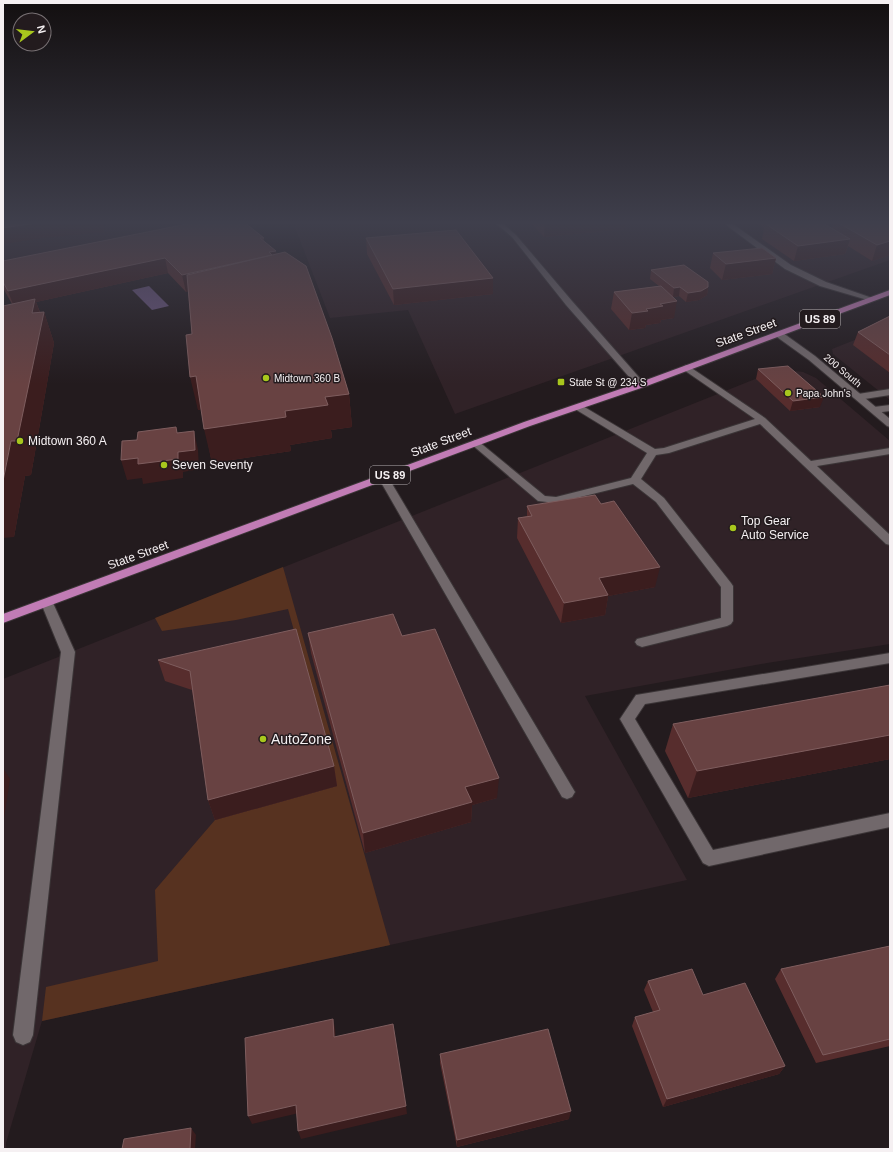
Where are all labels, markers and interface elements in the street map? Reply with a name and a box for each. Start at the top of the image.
north arrow [12,12,52,52]
text: N [35,24,48,35]
road number: US 89 [800,310,840,328]
street label: State Street [714,315,779,350]
street label: 200 South [822,352,864,389]
marker: Midtown 360 B [261,373,271,383]
place label: Midtown 360 B [274,373,340,384]
marker: State St @ 234 S [556,377,566,387]
place label: State St @ 234 S [569,377,647,388]
marker: Papa John's [783,388,793,398]
place label: Papa John's [796,388,851,399]
street label: State Street [409,424,474,460]
place label: Midtown 360 A [28,434,107,448]
marker: Midtown 360 A [15,436,25,446]
place label: Seven Seventy [172,458,253,472]
marker: Seven Seventy [159,460,169,470]
road number: US 89 [370,466,410,484]
place label: Top Gear Auto Service [741,514,809,542]
marker: Top Gear Auto Service [728,523,738,533]
street label: State Street [106,537,171,572]
place label: AutoZone [271,731,332,747]
marker: AutoZone [258,734,268,744]

